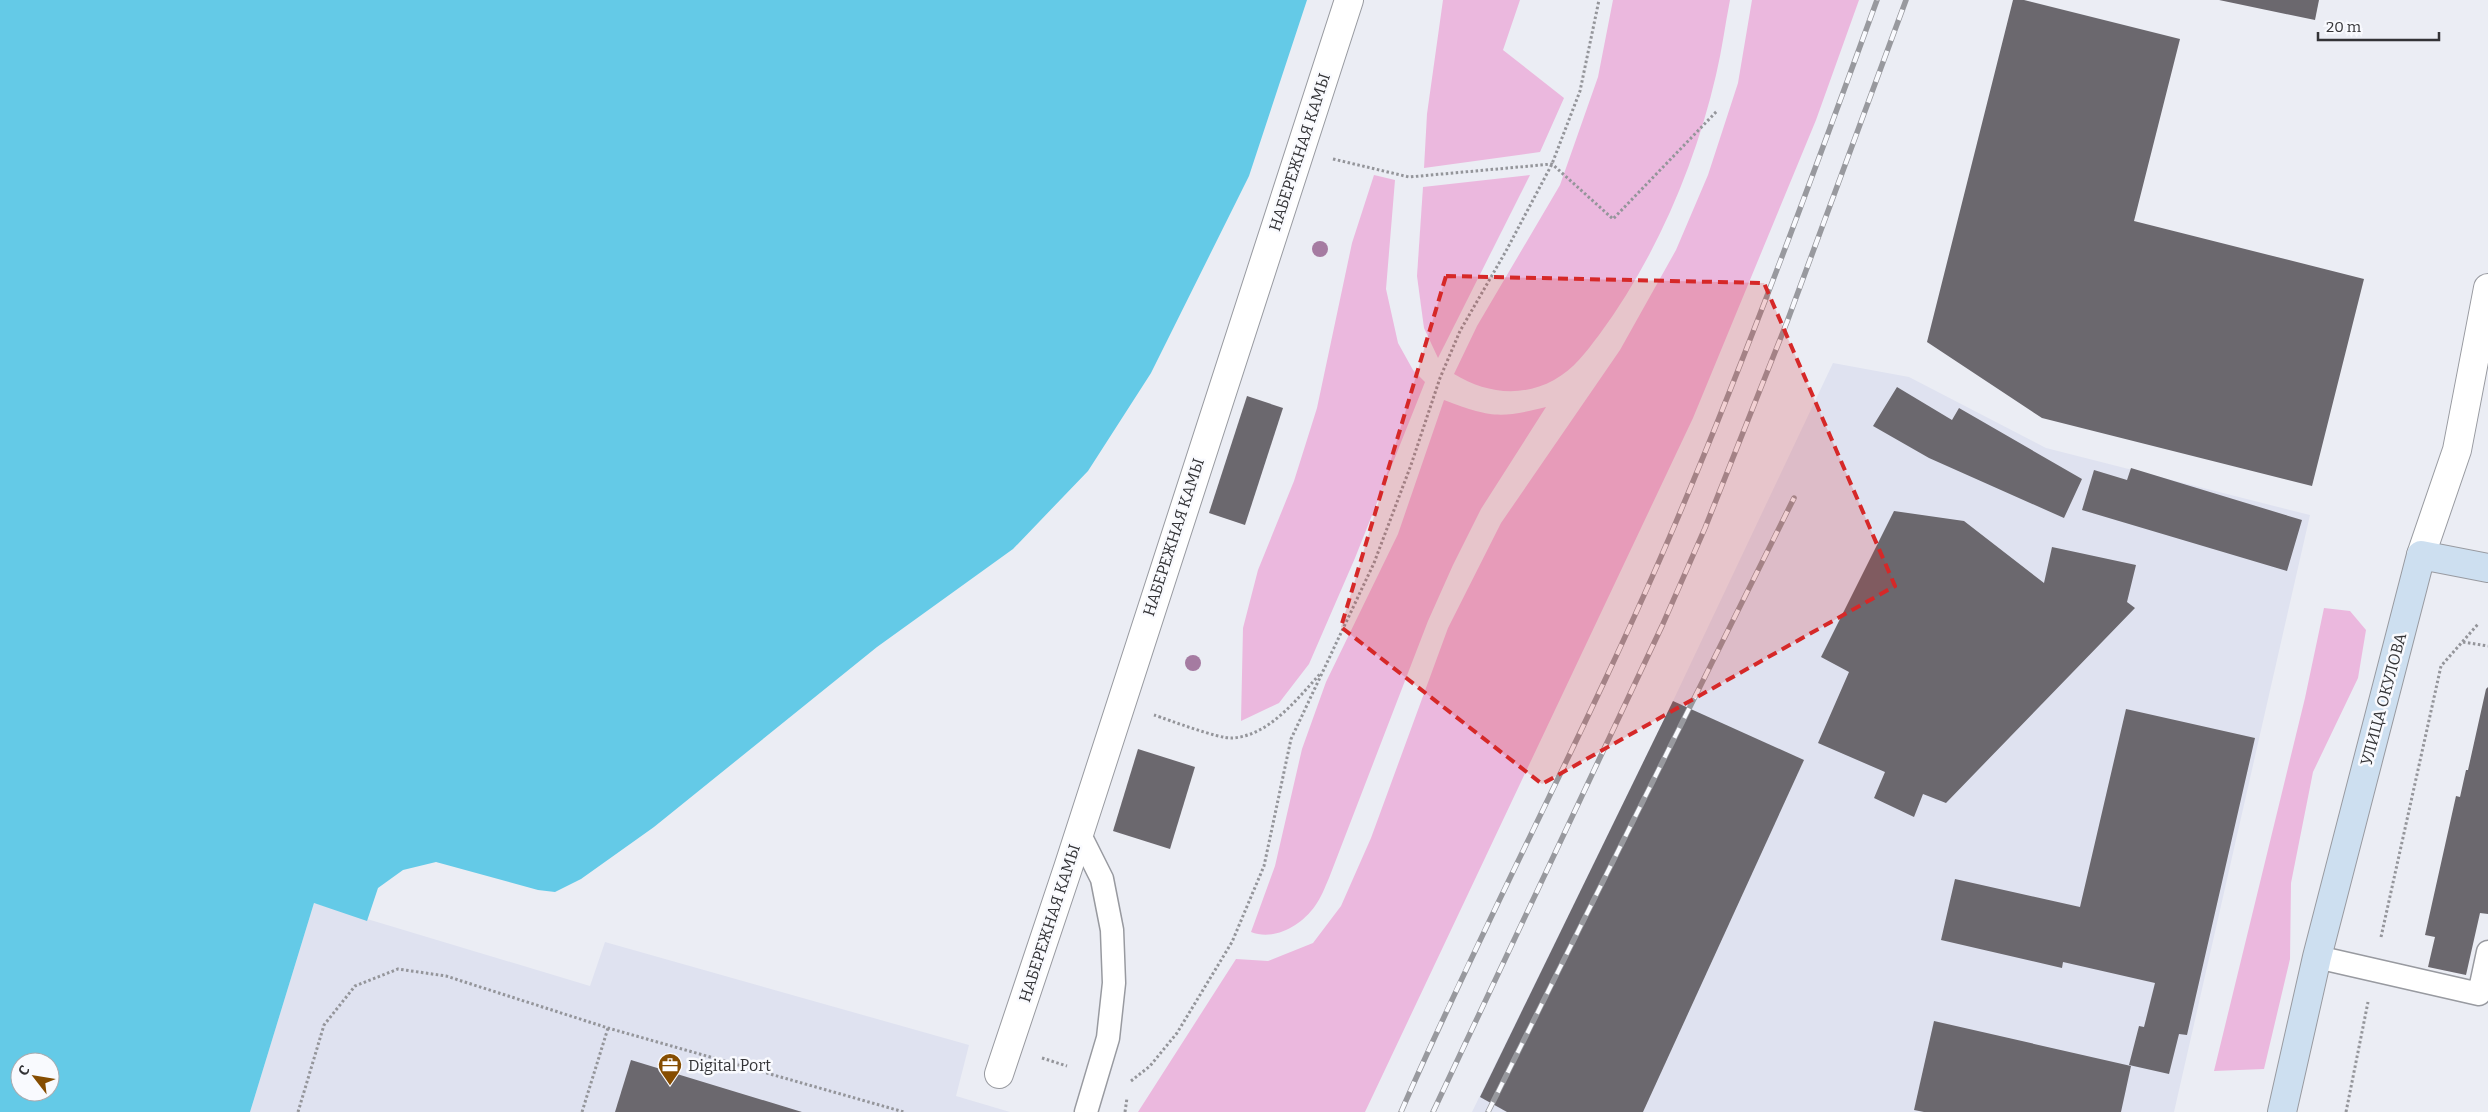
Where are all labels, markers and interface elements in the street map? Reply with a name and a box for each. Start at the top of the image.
scale bar [2318,10,2439,42]
text: 20 m [2326,18,2362,36]
street label: НАБЕРЕЖНАЯ КАМЫ [1265,71,1334,233]
street label: НАБЕРЕЖНАЯ КАМЫ [1139,456,1208,618]
street label: УЛИЦА ОКУЛОВА [2357,630,2411,768]
street label: НАБЕРЕЖНАЯ КАМЫ [1015,842,1084,1004]
north arrow [10,1052,60,1102]
office icon: Digital Port [657,1052,683,1086]
place label: Digital Port [688,1056,771,1075]
text: С [15,1062,34,1079]

